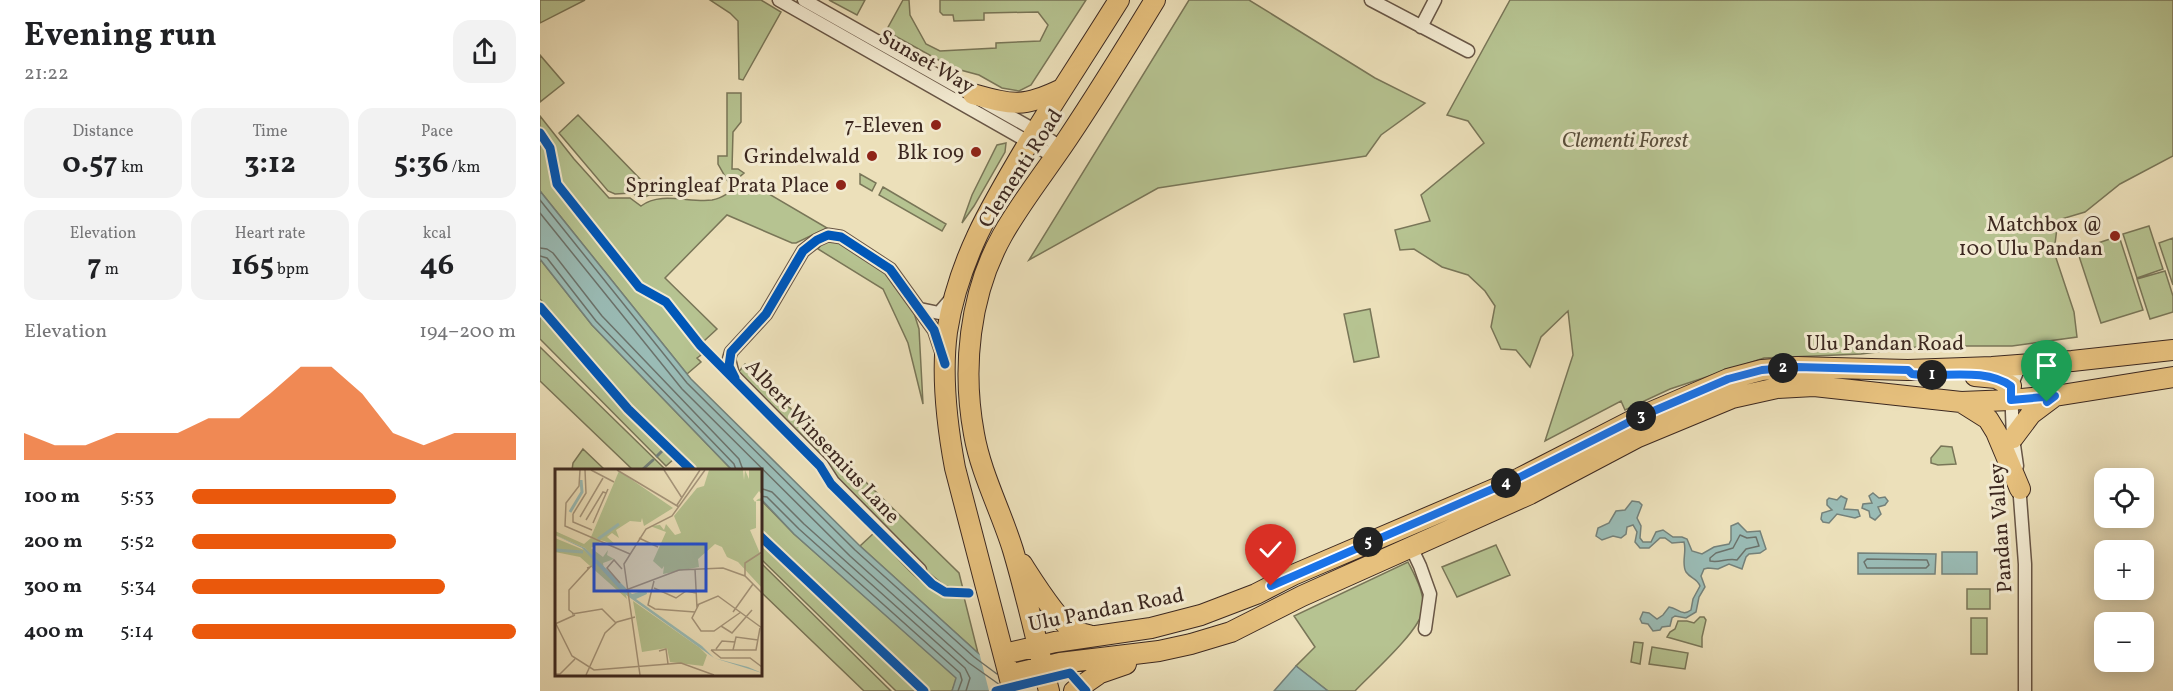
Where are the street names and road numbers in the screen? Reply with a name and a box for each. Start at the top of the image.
street label: Sunset Way [873,23,980,102]
street label: Clementi Road [972,104,1071,234]
street label: Ulu Pandan Road [1806,330,1964,359]
street label: Albert Winsemius Lane [738,353,906,531]
street label: Pandan Valley [1982,461,2021,594]
street label: Ulu Pandan Road [1026,581,1187,640]

